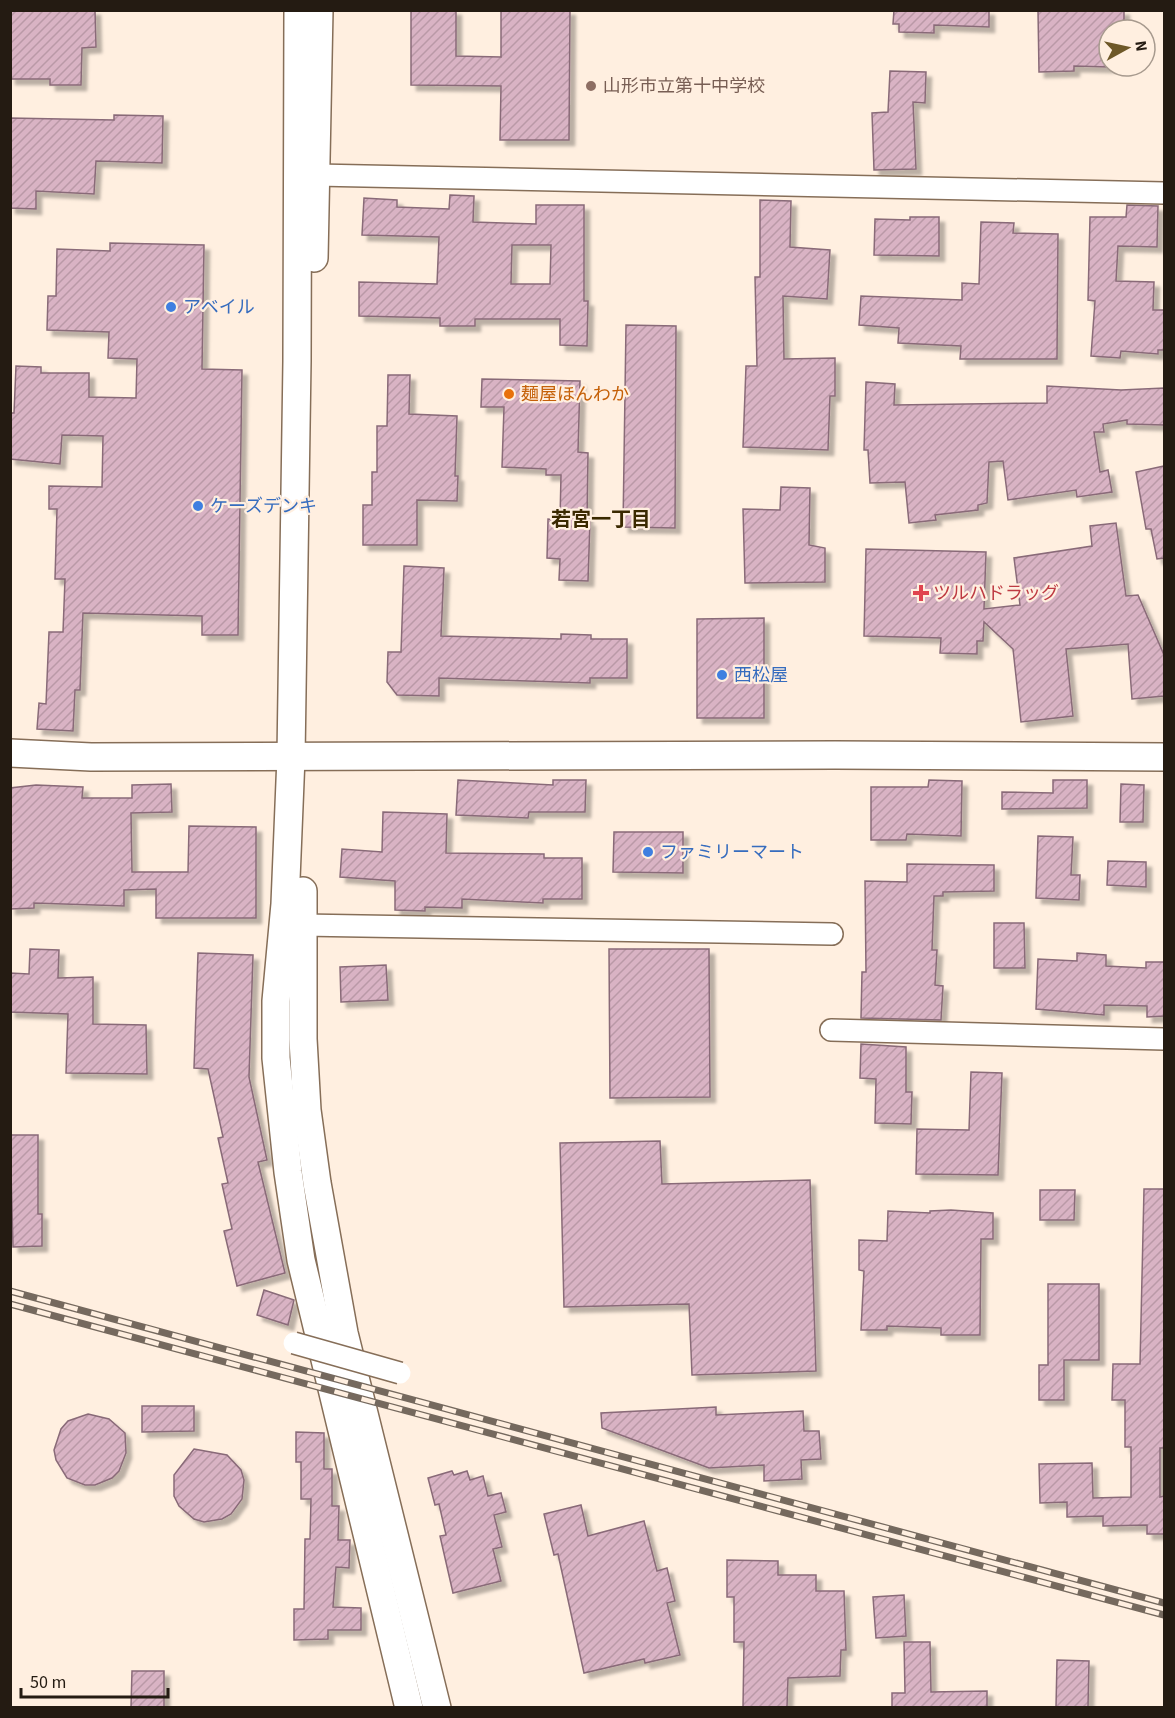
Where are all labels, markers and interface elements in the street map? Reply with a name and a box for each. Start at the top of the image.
north arrow [1097,18,1157,78]
text: N [1129,39,1152,53]
place label: 山形市立第十中学校 [603,74,765,99]
marker: 山形市立第十中学校 [584,79,598,93]
place label: アベイル [183,295,255,320]
marker: アベイル [164,300,178,314]
place label: 麺屋ほんわか [521,382,629,407]
marker: 麺屋ほんわか [502,387,516,401]
place label: ケーズデンキ [210,494,317,519]
marker: ケーズデンキ [191,499,205,513]
district label: 若宮一丁目 [551,506,651,534]
place label: ツルハドラッグ [933,581,1059,606]
marker: ツルハドラッグ [914,586,928,600]
place label: 西松屋 [734,663,788,688]
marker: 西松屋 [715,668,729,682]
place label: ファミリーマート [660,840,804,865]
marker: ファミリーマート [641,845,655,859]
scale bar [21,1661,168,1699]
text: 50 m [30,1670,66,1695]

